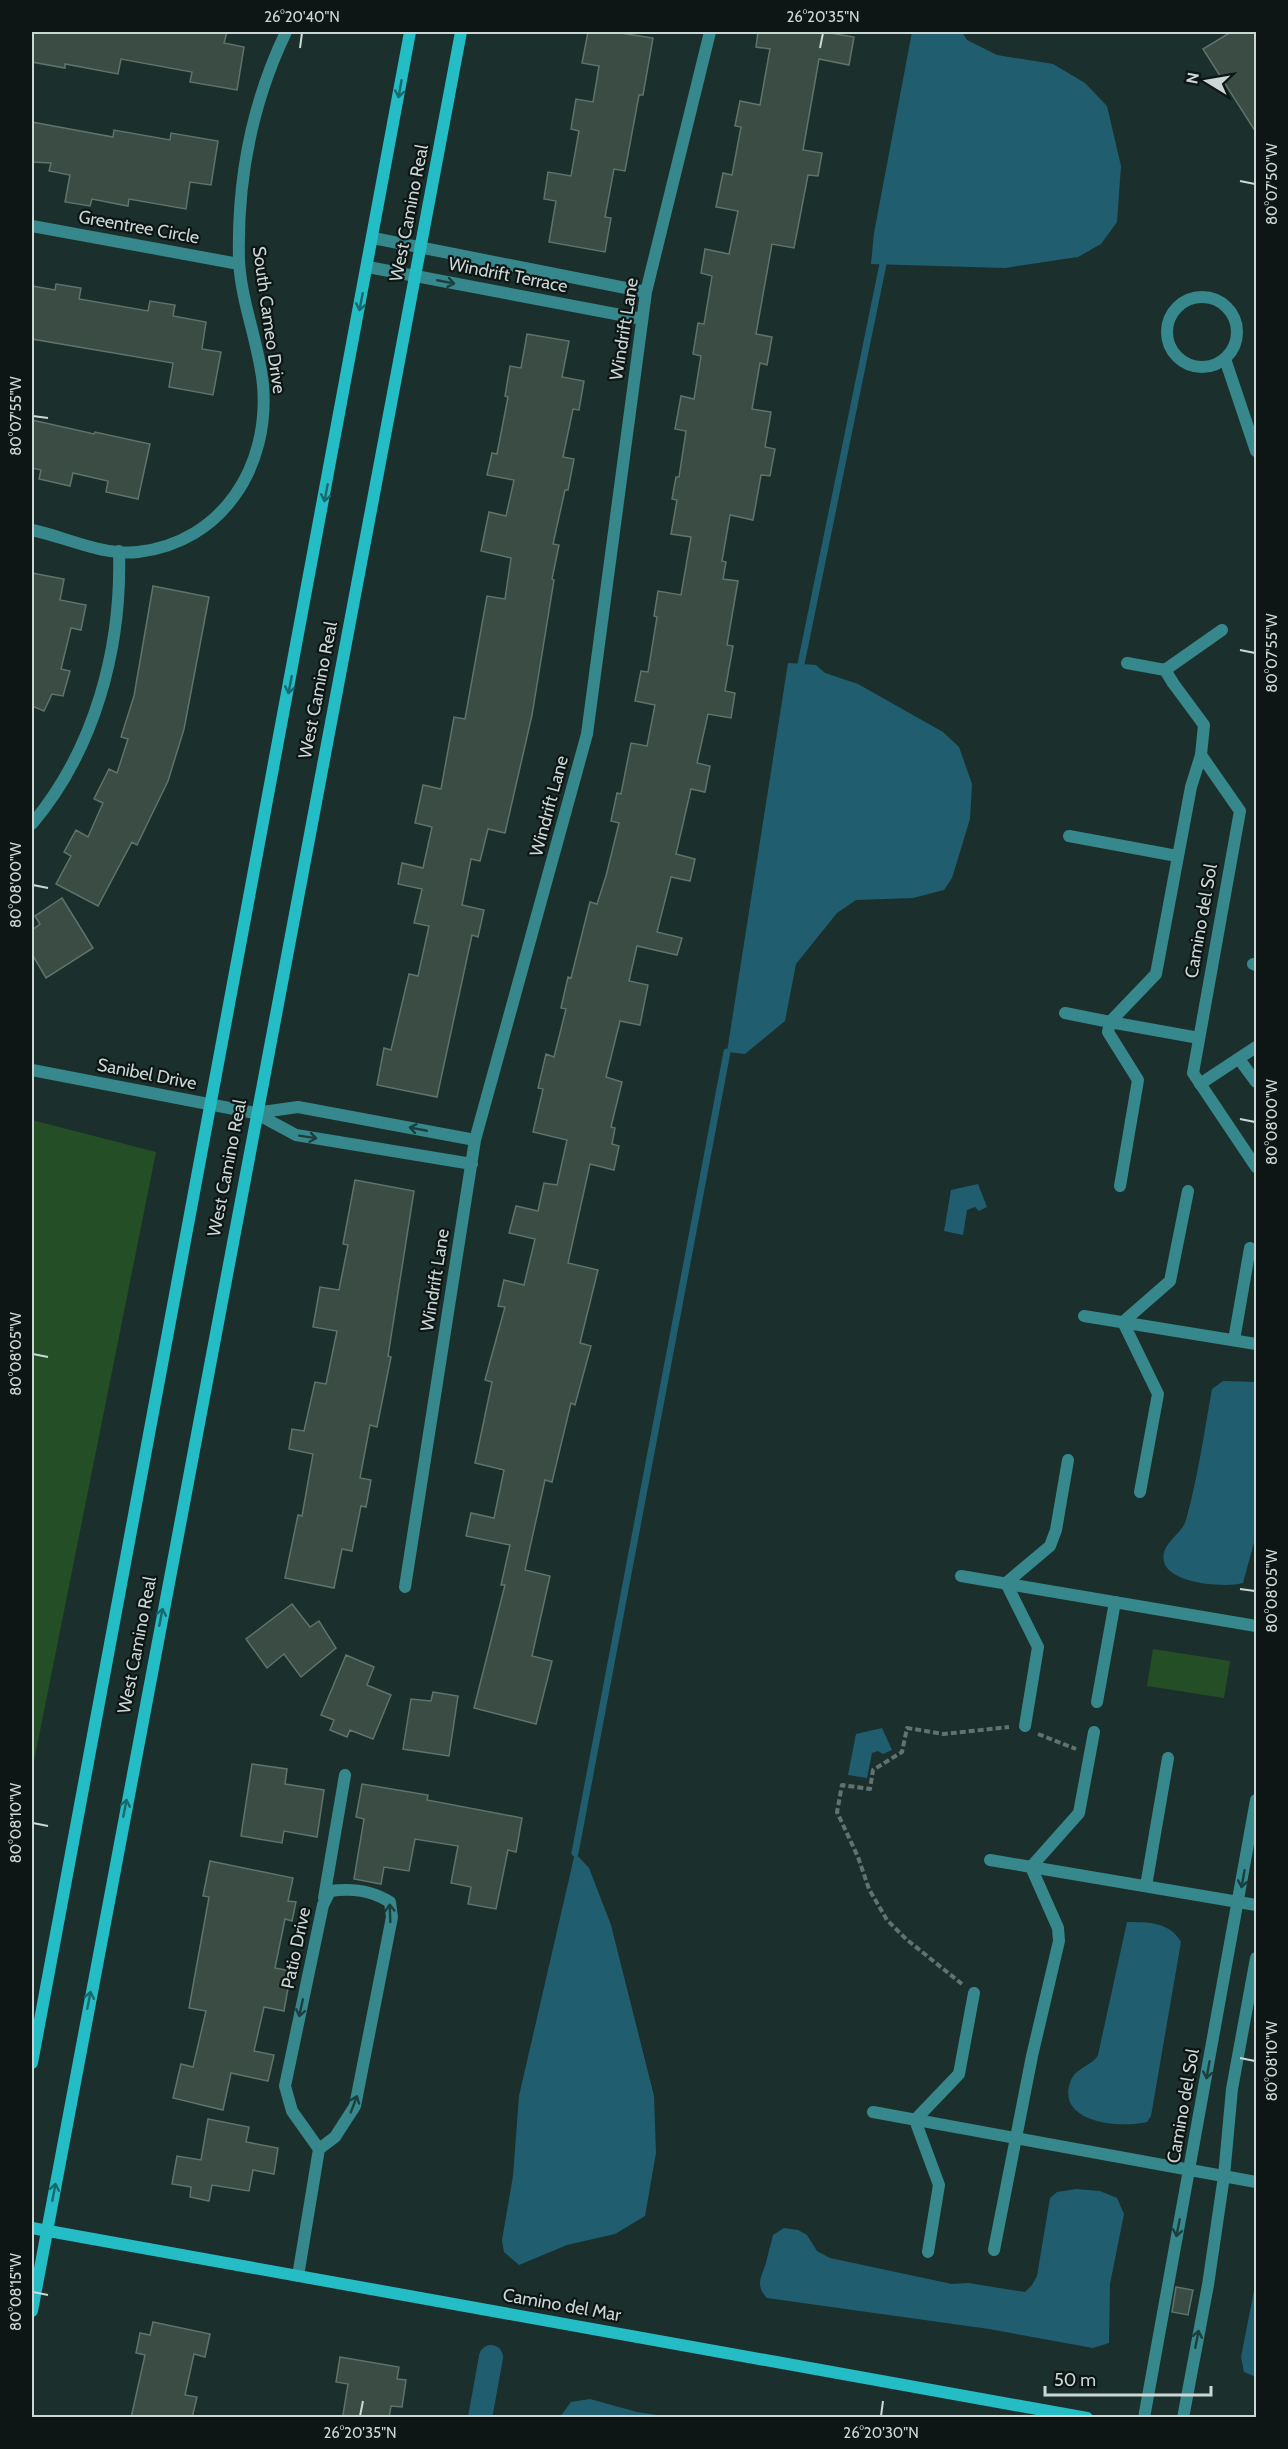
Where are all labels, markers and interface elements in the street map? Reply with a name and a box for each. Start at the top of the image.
text: 26°20'40"N [264,8,340,26]
text: 26°20'35"N [786,8,860,26]
north arrow [1177,51,1237,111]
text: N [1182,71,1203,86]
one-way arrow [394,79,405,98]
street label: West Camino Real [385,142,433,283]
text: 80°07'50"W [1263,142,1281,225]
street label: Greentree Circle [77,206,201,248]
street label: South Cameo Drive [248,245,290,395]
street label: Windrift Terrace [447,253,569,297]
street label: Windrift Lane [605,276,643,382]
one-way arrow [435,277,455,288]
one-way arrow [355,291,366,311]
text: 80°07'55"W [7,375,25,456]
one-way arrow [320,483,331,503]
text: 80°07'55"W [1263,612,1281,693]
street label: West Camino Real [294,619,342,760]
one-way arrow [284,675,295,694]
street label: Windrift Lane [525,753,573,859]
text: 80°08'00"W [7,841,25,928]
street label: Camino del Sol [1180,861,1222,980]
street label: Sanibel Drive [95,1054,199,1094]
text: 80°08'00"W [1263,1078,1281,1165]
street label: West Camino Real [203,1097,251,1238]
one-way arrow [409,1123,428,1134]
one-way arrow [298,1132,317,1143]
street label: Windrift Lane [416,1227,454,1333]
text: 80°08'05"W [7,1311,25,1396]
text: 80°08'05"W [1263,1548,1281,1633]
street label: West Camino Real [113,1574,161,1715]
one-way arrow [156,1607,167,1627]
text: 80°08'10"W [7,1782,25,1863]
one-way arrow [120,1799,131,1819]
one-way arrow [1237,1868,1248,1888]
one-way arrow [385,1904,396,1924]
street label: Patio Drive [277,1905,315,1991]
one-way arrow [84,1991,95,2010]
one-way arrow [295,1998,306,2017]
text: 80°08'10"W [1263,2020,1281,2101]
street label: Camino del Sol [1162,2046,1204,2165]
one-way arrow [1202,2060,1213,2080]
one-way arrow [349,2096,360,2114]
one-way arrow [49,2182,60,2202]
one-way arrow [1172,2217,1183,2237]
text: 80°08'15"W [7,2252,25,2331]
street label: Camino del Mar [501,2284,623,2326]
one-way arrow [1192,2330,1203,2350]
scale bar [1045,2359,1212,2397]
text: 50 m [1054,2369,1096,2391]
text: 26°20'35"N [323,2424,397,2442]
text: 26°20'30"N [843,2424,919,2442]

